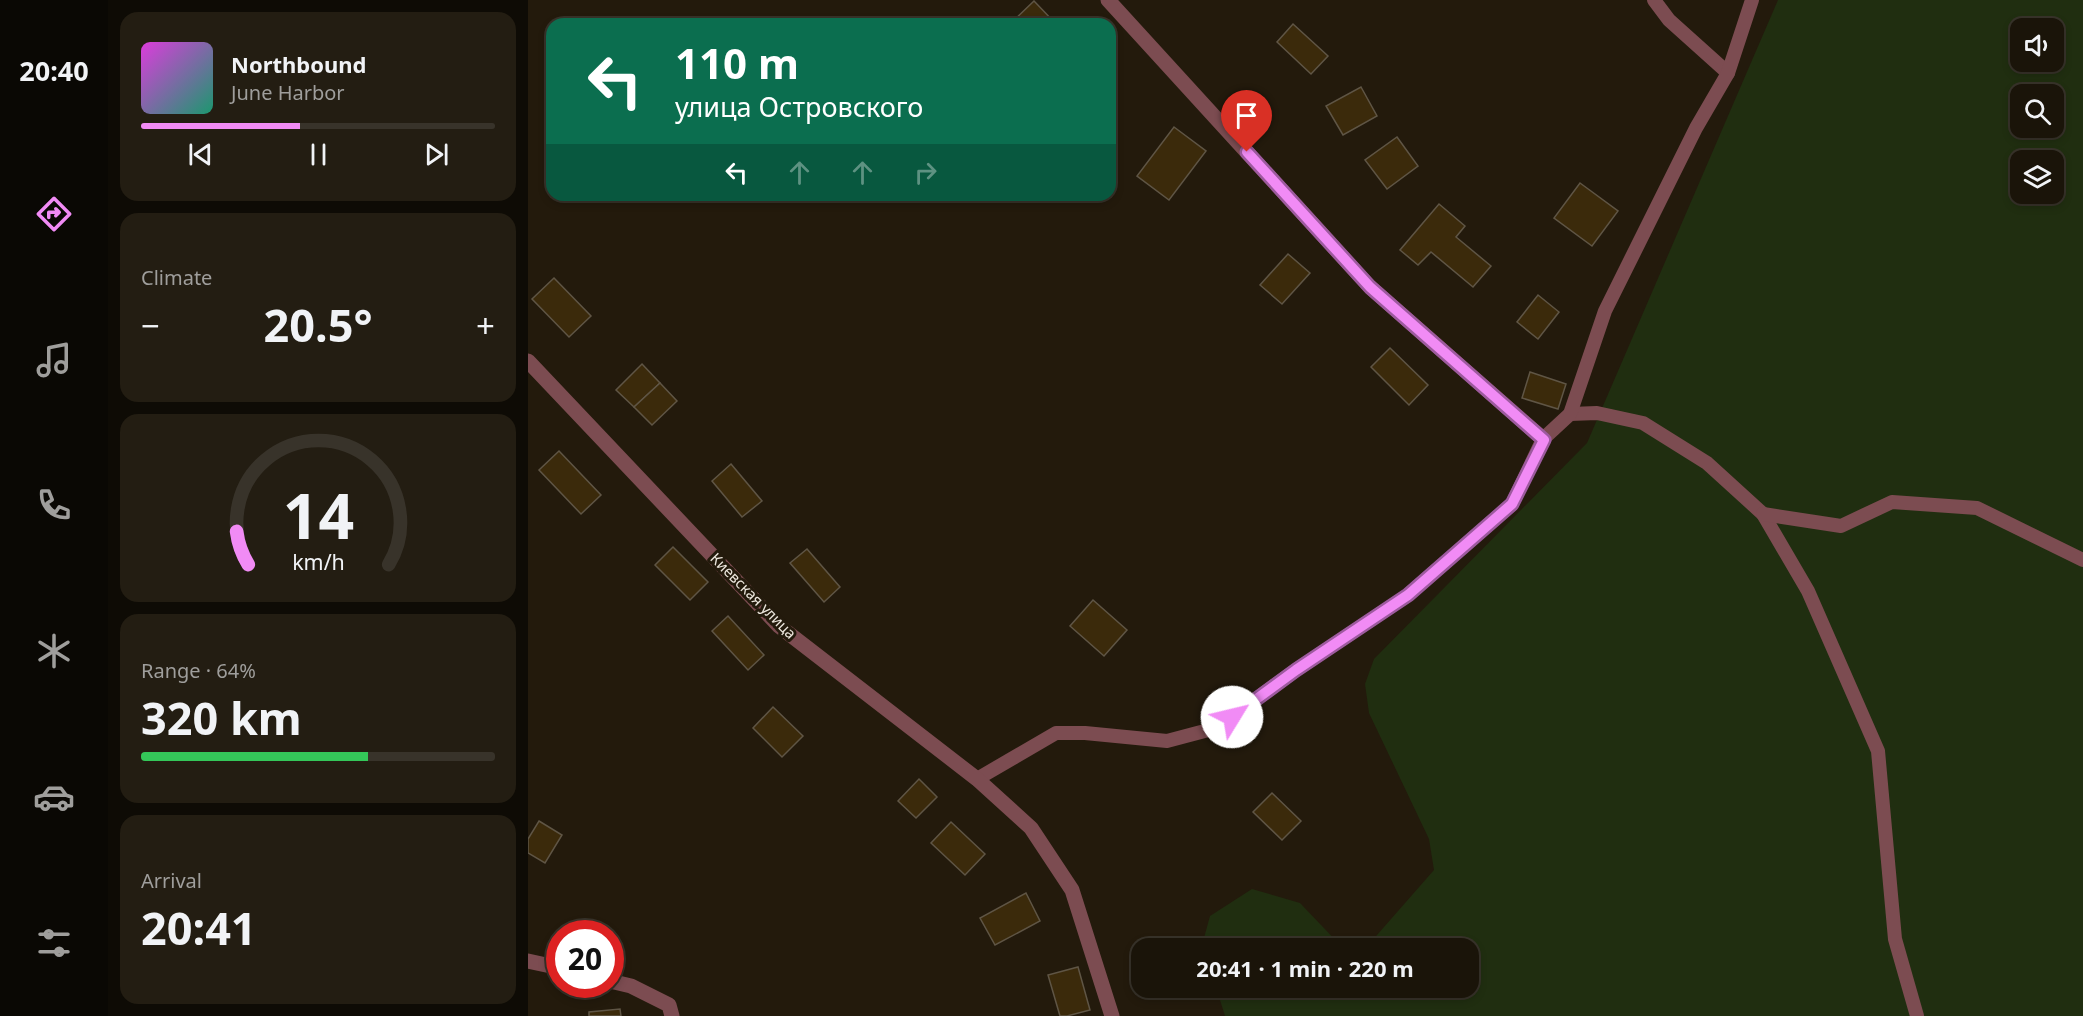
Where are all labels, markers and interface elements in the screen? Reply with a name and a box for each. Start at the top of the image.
map controls [2010,18,2064,204]
button: sound [2010,18,2064,72]
text: 110 m [675,34,799,91]
icon: left [576,42,654,120]
text: Northbound [231,49,366,79]
text: 20:40 [19,52,89,89]
text: June Harbor [231,79,345,106]
button: search [2010,84,2064,138]
text: улица Островского [675,88,923,125]
pin [1221,90,1272,152]
icon: arrive [1230,99,1263,132]
icon: previous [184,138,217,171]
icon: pause [302,138,335,171]
icon: next [420,138,453,171]
button: layers [2010,150,2064,204]
icon: left [720,156,753,189]
icon: ahead [783,156,816,189]
icon: ahead [846,156,879,189]
icon: right [909,156,942,189]
icon: directions [33,193,75,235]
text: Climate [141,264,212,291]
text: 20.5° [264,294,372,355]
text: − [141,303,160,348]
text: + [476,303,495,348]
icon: music [33,339,75,381]
text: 14 [282,472,354,557]
icon: phone [33,484,75,526]
text: km/h [292,547,344,576]
street label: Киевская улица [706,548,801,643]
icon: climate [33,630,75,672]
text: Range · 64% [141,657,256,684]
position arrow [1200,685,1264,749]
text: 320 km [141,687,302,748]
icon: car [33,776,75,818]
text: Arrival [141,867,202,894]
text: 20:41 [141,897,257,958]
speed limit sign: 20 [546,920,624,998]
icon: filters [33,922,75,964]
text: 20:41 · 1 min · 220 m [1196,953,1414,983]

